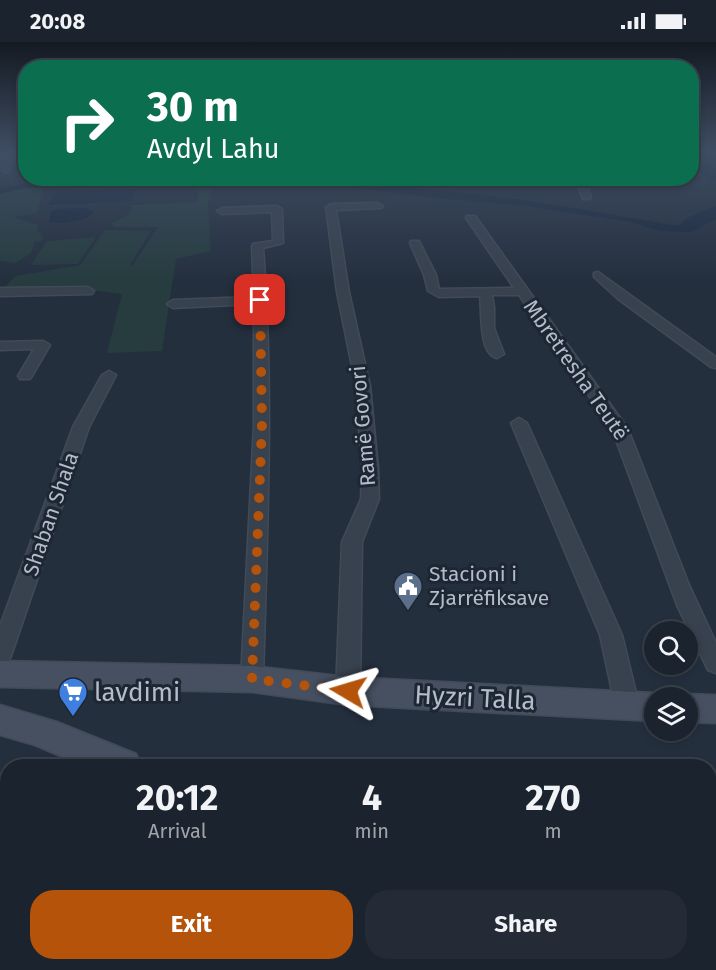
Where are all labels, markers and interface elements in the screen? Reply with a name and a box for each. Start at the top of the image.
text: 20:08 [30,8,85,35]
text: 30 m [147,82,239,132]
icon: right [48,84,126,162]
text: Avdyl Lahu [147,133,280,165]
pin [234,274,285,325]
icon: arrive [243,283,276,316]
street label: Mbretresha Teutë [518,295,634,445]
street label: Ramë Govori [345,365,381,487]
street label: Shaban Shala [18,449,84,579]
place label: Stacioni i Zjarrëfiksave [429,561,549,611]
public building icon: Stacioni i Zjarrëfiksave [392,570,424,612]
map controls [644,621,698,741]
button: search [644,621,698,675]
position arrow [316,659,380,723]
supermarket icon: lavdimi [57,676,89,718]
place label: lavdimi [94,677,180,708]
street label: Hyzri Talla [414,679,536,717]
button: layers [644,687,698,741]
text: 20:12 [136,776,218,820]
text: 4 [362,776,382,820]
text: 270 [525,776,581,820]
text: Arrival [148,819,207,843]
text: min [355,819,389,843]
text: m [544,819,562,843]
button: Exit [30,890,353,959]
button: Share [365,890,687,959]

